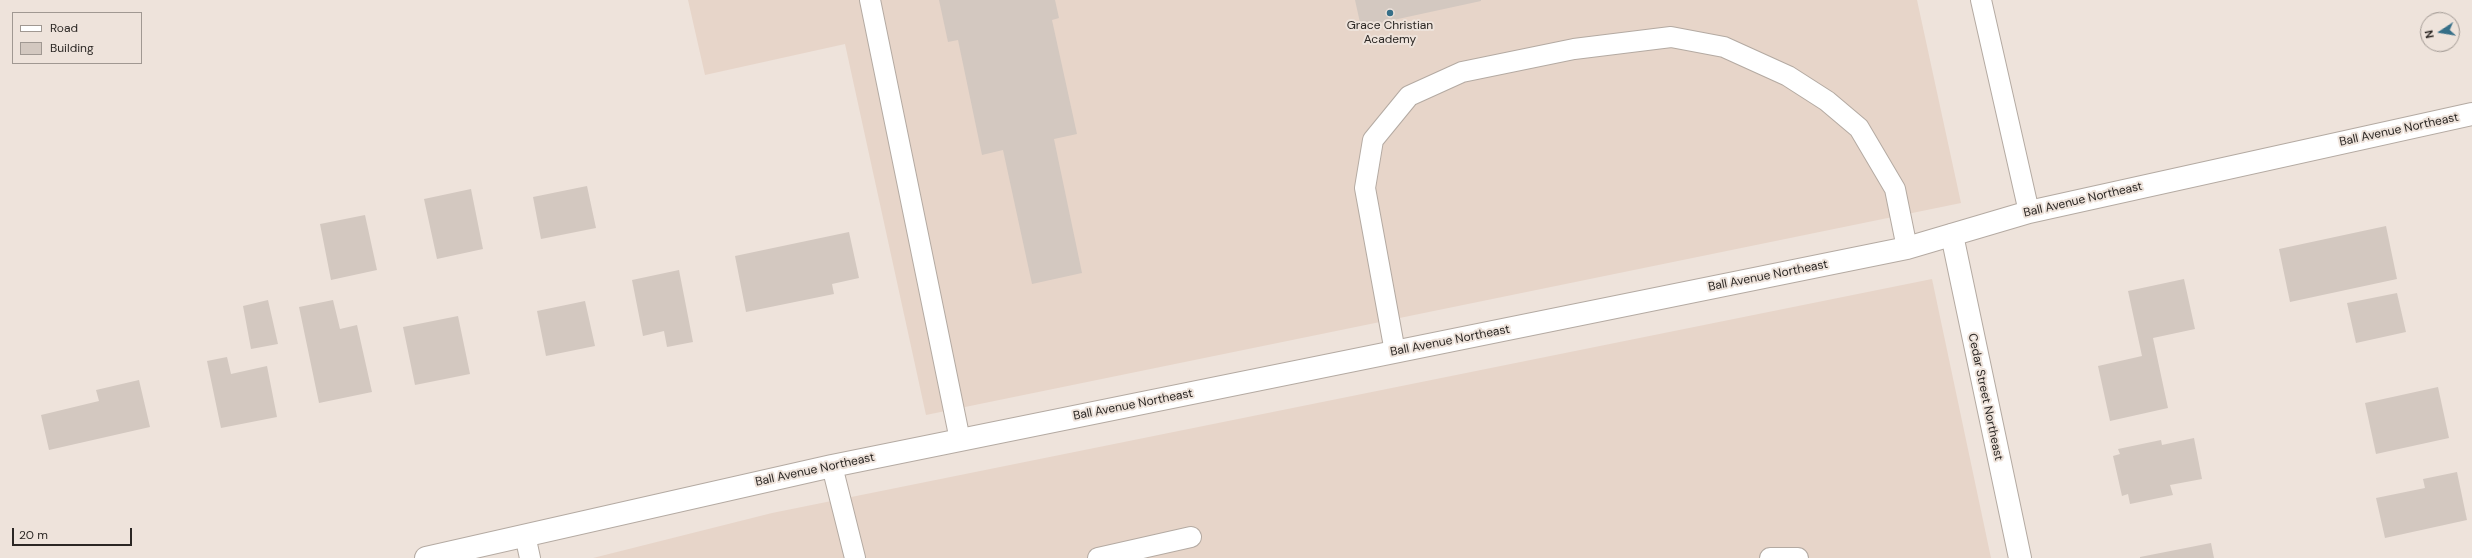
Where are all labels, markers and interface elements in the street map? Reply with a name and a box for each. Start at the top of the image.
marker: Grace Christian Academy [1385,8,1395,18]
legend [12,12,142,64]
north arrow [2420,12,2460,52]
place label: Grace Christian Academy [1347,19,1433,47]
text: Road [50,20,78,36]
text: N [2422,29,2437,40]
text: Building [50,40,94,56]
street label: Ball Avenue Northeast [2338,110,2460,150]
street label: Ball Avenue Northeast [2022,179,2144,221]
street label: Ball Avenue Northeast [1707,257,1829,295]
street label: Ball Avenue Northeast [1389,322,1511,360]
street label: Cedar Street Northeast [1964,332,2006,462]
street label: Ball Avenue Northeast [1072,386,1194,424]
street label: Ball Avenue Northeast [754,450,876,490]
scale bar [14,520,134,546]
text: 20 m [19,527,48,543]

